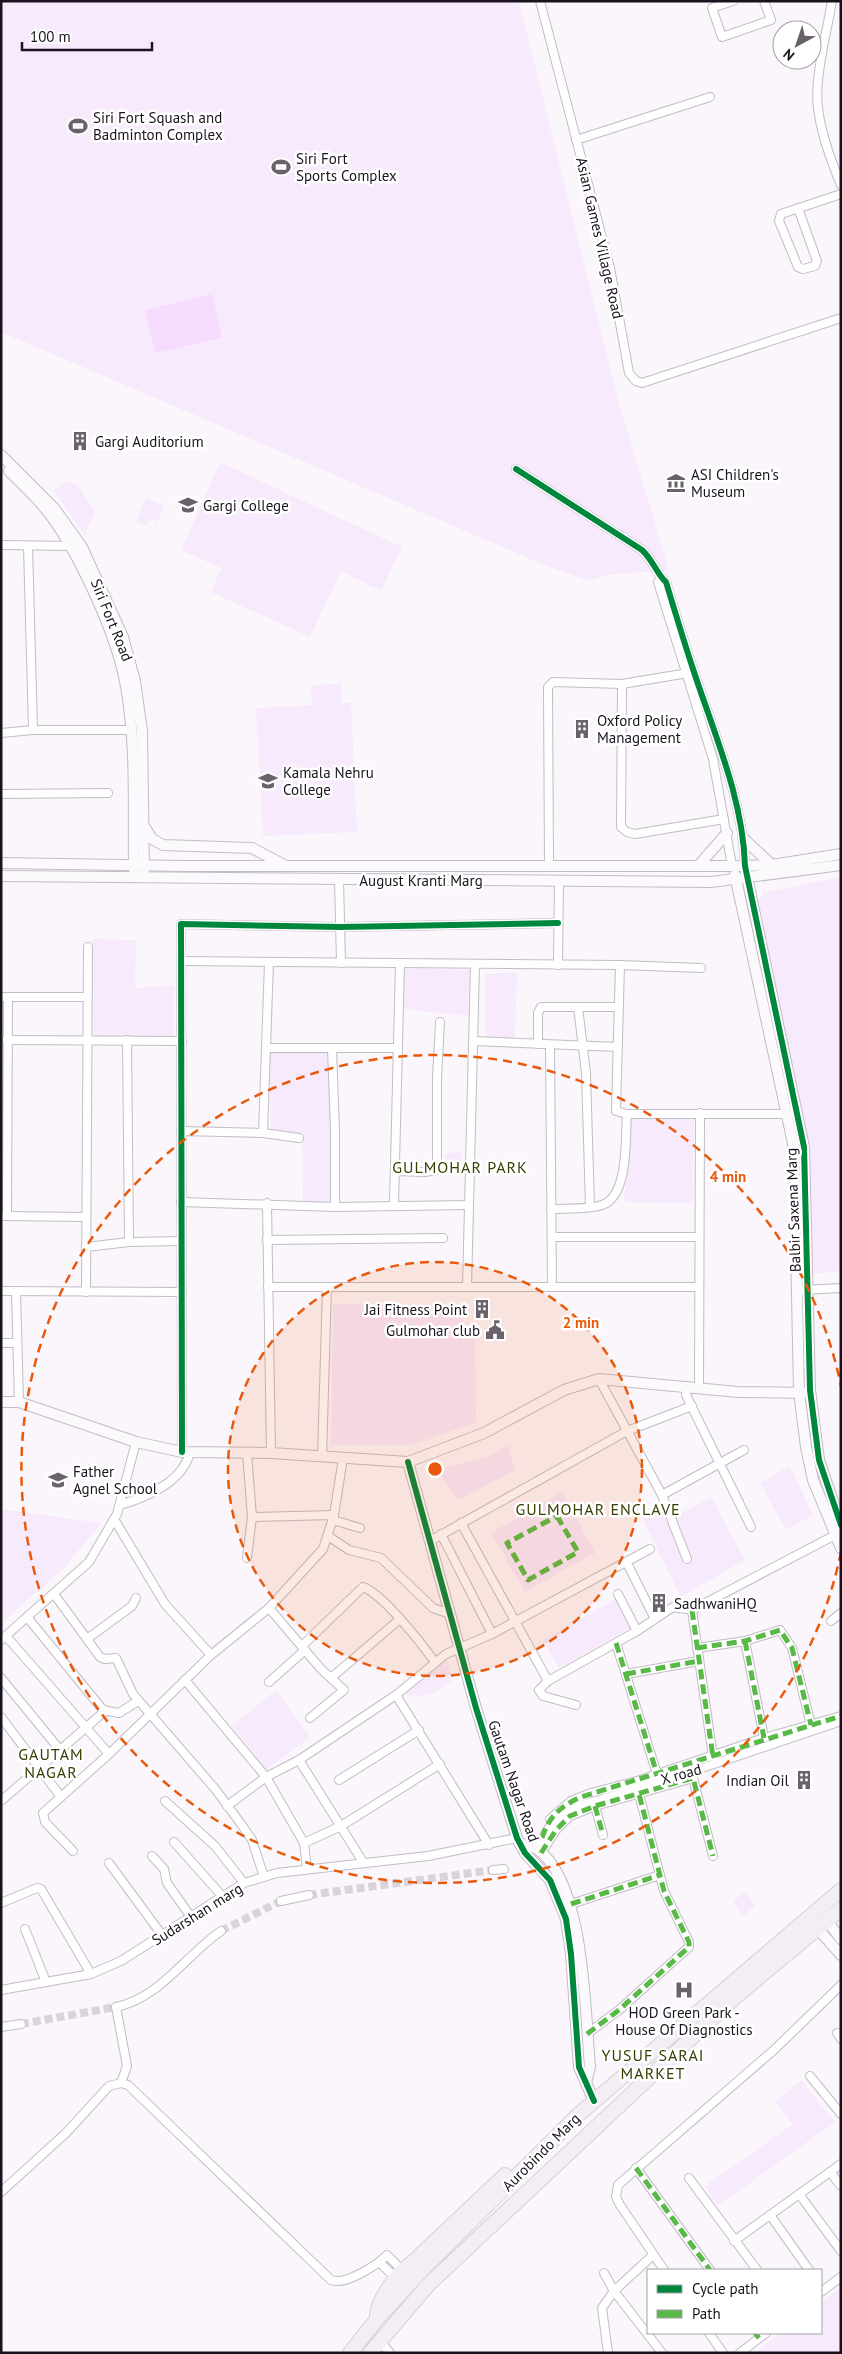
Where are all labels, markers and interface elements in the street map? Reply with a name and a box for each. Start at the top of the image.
scale bar [22,20,152,52]
north arrow [772,20,822,70]
text: 100 m [30,27,71,46]
text: N [779,45,798,65]
place label: Siri Fort Squash and Badminton Complex [93,108,223,144]
sports icon: Siri Fort Squash and Badminton Complex [67,115,89,137]
place label: Siri Fort Sports Complex [296,149,397,185]
street label: Asian Games Village Road [572,155,628,321]
sports icon: Siri Fort Sports Complex [270,156,292,178]
building icon: Gargi Auditorium [69,430,91,452]
place label: Gargi Auditorium [95,432,204,451]
place label: ASI Children's Museum [691,465,779,501]
museum icon: ASI Children's Museum [665,472,687,494]
school or university icon: Gargi College [177,494,199,516]
place label: Gargi College [203,496,289,515]
street label: Siri Fort Road [87,576,137,664]
place label: Oxford Policy Management [597,711,682,747]
building icon: Oxford Policy Management [571,718,593,740]
place label: Kamala Nehru College [283,763,374,799]
school or university icon: Kamala Nehru College [257,770,279,792]
street label: August Kranti Marg [359,871,483,890]
street label: Balbir Saxena Marg [781,1148,805,1272]
district label: GULMOHAR PARK [392,1157,528,1177]
text: 4 min [710,1167,746,1186]
building icon: Jai Fitness Point [471,1298,493,1320]
place label: Jai Fitness Point [364,1300,467,1319]
text: 2 min [563,1313,599,1332]
public building icon: Gulmohar club [484,1319,506,1341]
place label: Gulmohar club [386,1321,480,1340]
centre of rings [426,1460,444,1478]
place label: Father Agnel School [73,1462,158,1498]
school or university icon: Father Agnel School [47,1469,69,1491]
district label: GULMOHAR ENCLAVE [515,1499,681,1519]
building icon: SadhwaniHQ [648,1592,670,1614]
place label: SadhwaniHQ [674,1594,757,1613]
street label: Gautam Nagar Road [484,1718,544,1844]
district label: GAUTAM NAGAR [18,1744,84,1782]
street label: X road [658,1759,704,1789]
building icon: Indian Oil [793,1769,815,1791]
place label: Indian Oil [726,1771,790,1790]
street label: Sudarshan marg [148,1878,246,1950]
hospital icon: HOD Green Park - House Of Diagnostics [673,1979,695,2001]
place label: HOD Green Park - House Of Diagnostics [615,2003,753,2039]
district label: YUSUF SARAI MARKET [602,2045,704,2083]
street label: Aurobindo Marg [498,2109,584,2195]
legend [647,2269,822,2334]
text: Cycle path [692,2279,758,2298]
text: Path [692,2304,721,2323]

